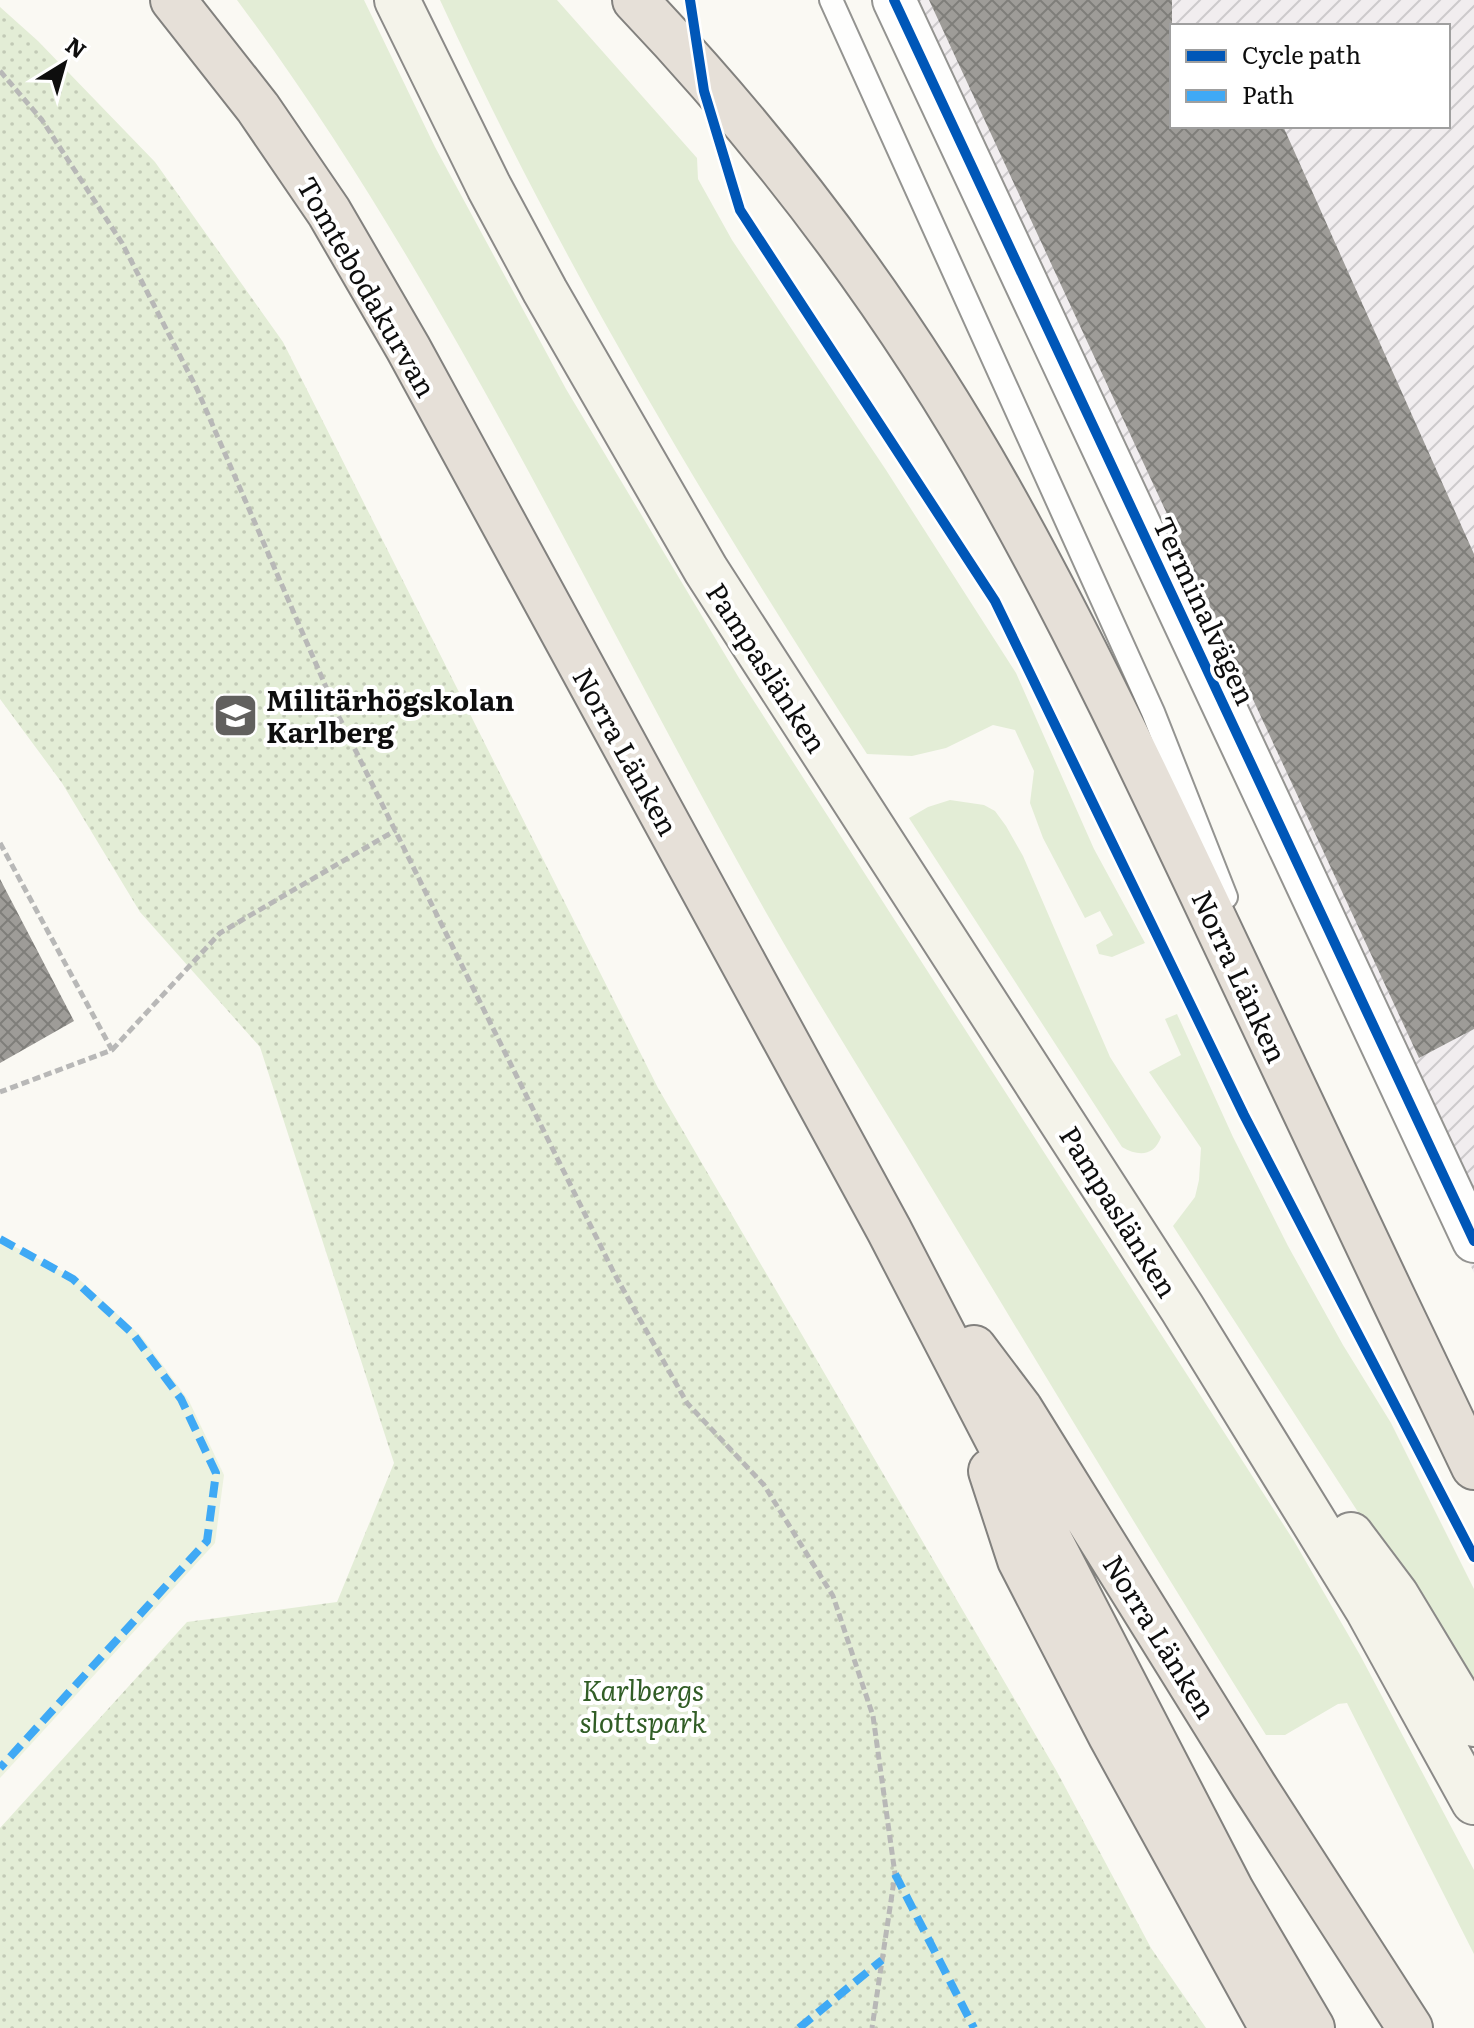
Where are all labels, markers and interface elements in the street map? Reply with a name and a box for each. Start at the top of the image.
north arrow [24,24,104,104]
legend [1170,24,1450,128]
text: N [60,28,94,66]
text: Cycle path [1242,36,1361,71]
text: Path [1242,76,1294,111]
street label: Tomtebodakurvan [288,168,448,404]
street label: Terminalvägen [1144,509,1268,711]
street label: Pampaslänken [697,574,839,760]
street label: Norra Länken [564,659,690,843]
place label: Militärhögskolan Karlberg [266,678,514,752]
school or university icon: Militärhögskolan Karlberg [211,691,259,739]
street label: Norra Länken [1183,883,1299,1069]
street label: Pampaslänken [1050,1117,1190,1305]
street label: Norra Länken [1094,1546,1228,1726]
park label: Karlbergs slottspark [579,1668,707,1742]

